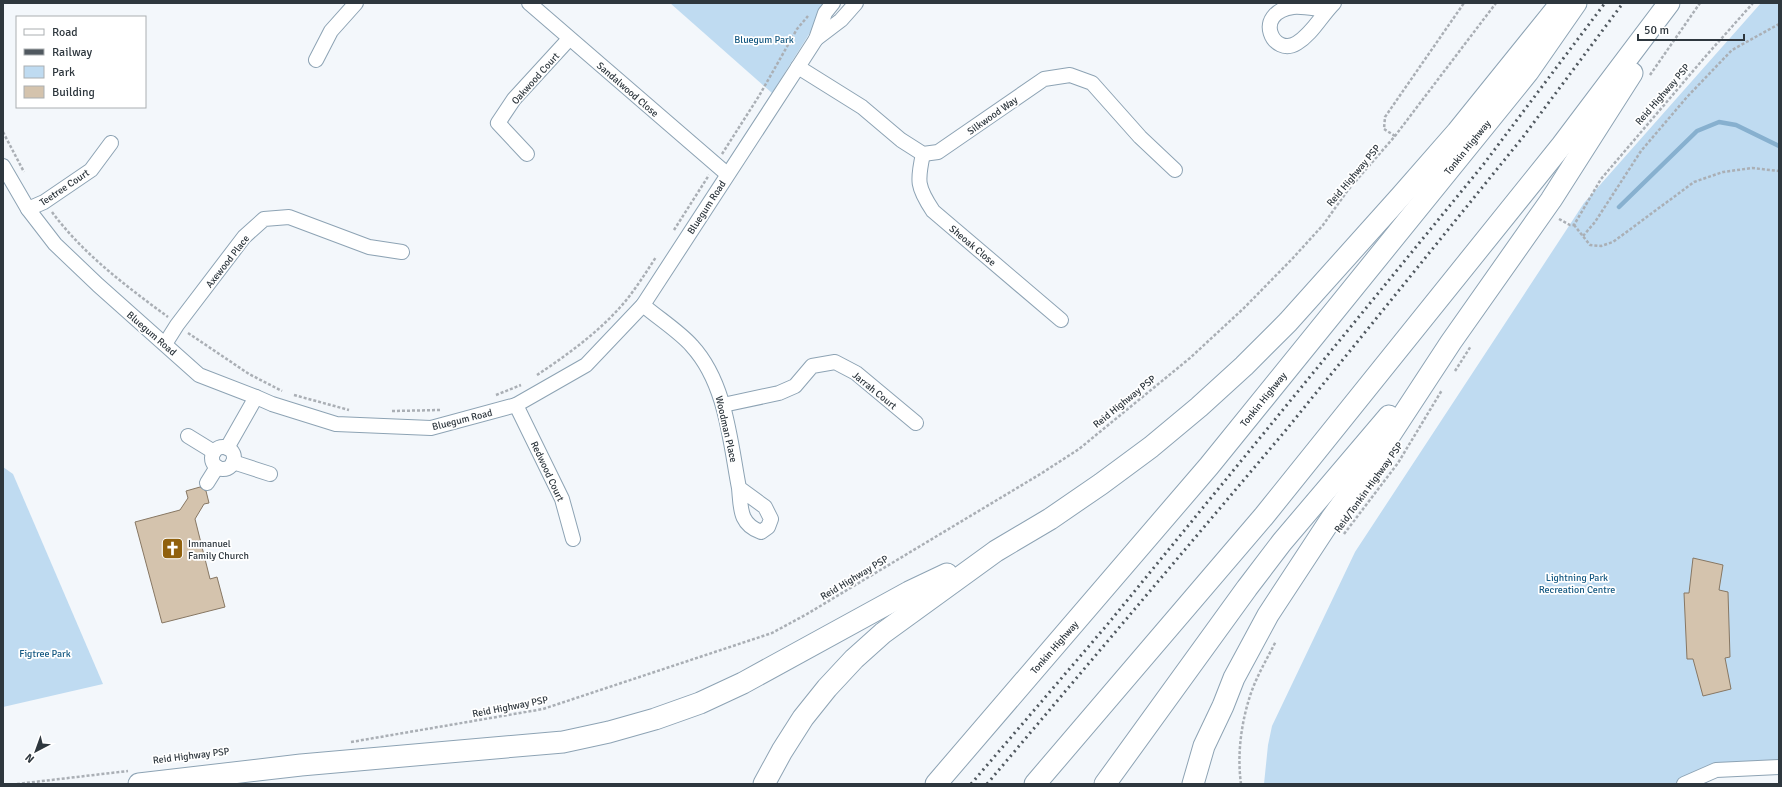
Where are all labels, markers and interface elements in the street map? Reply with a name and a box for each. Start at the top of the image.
legend [16,16,146,108]
scale bar [1638,16,1744,42]
text: 50 m [1644,23,1669,38]
text: Road [52,25,78,40]
park label: Bluegum Park [734,34,794,46]
text: Railway [52,45,92,60]
street label: Oakwood Court [509,50,562,107]
street label: Sandalwood Close [594,60,661,120]
street label: Reid Highway PSP [1633,61,1693,128]
text: Park [52,65,75,80]
text: Building [52,85,95,100]
street label: Silkwood Way [965,94,1020,138]
street label: Tonkin Highway [1442,118,1494,177]
street label: Reid Highway PSP [1324,142,1383,209]
street label: Teetree Court [37,167,92,209]
street label: Bluegum Road [685,178,729,237]
street label: Sheoak Close [947,223,998,269]
street label: Axewood Place [203,233,252,290]
street label: Bluegum Road [124,309,179,359]
street label: Jarrah Court [850,369,899,413]
street label: Tonkin Highway [1238,370,1290,429]
street label: Reid Highway PSP [1091,373,1159,431]
street label: Woodman Place [713,395,740,464]
street label: Bluegum Road [431,407,494,433]
street label: Redwood Court [528,439,567,504]
street label: Reid/Tonkin Highway PSP [1332,440,1406,535]
church icon: Immanuel Family Church [159,536,185,562]
place label: Immanuel Family Church [188,538,249,562]
street label: Reid Highway PSP [818,553,891,603]
park label: Lightning Park Recreation Centre [1539,572,1615,596]
street label: Tonkin Highway [1028,618,1081,677]
park label: Figtree Park [19,648,71,660]
street label: Reid Highway PSP [471,694,549,720]
north arrow [16,731,56,771]
street label: Reid Highway PSP [152,745,230,767]
text: N [23,751,37,766]

